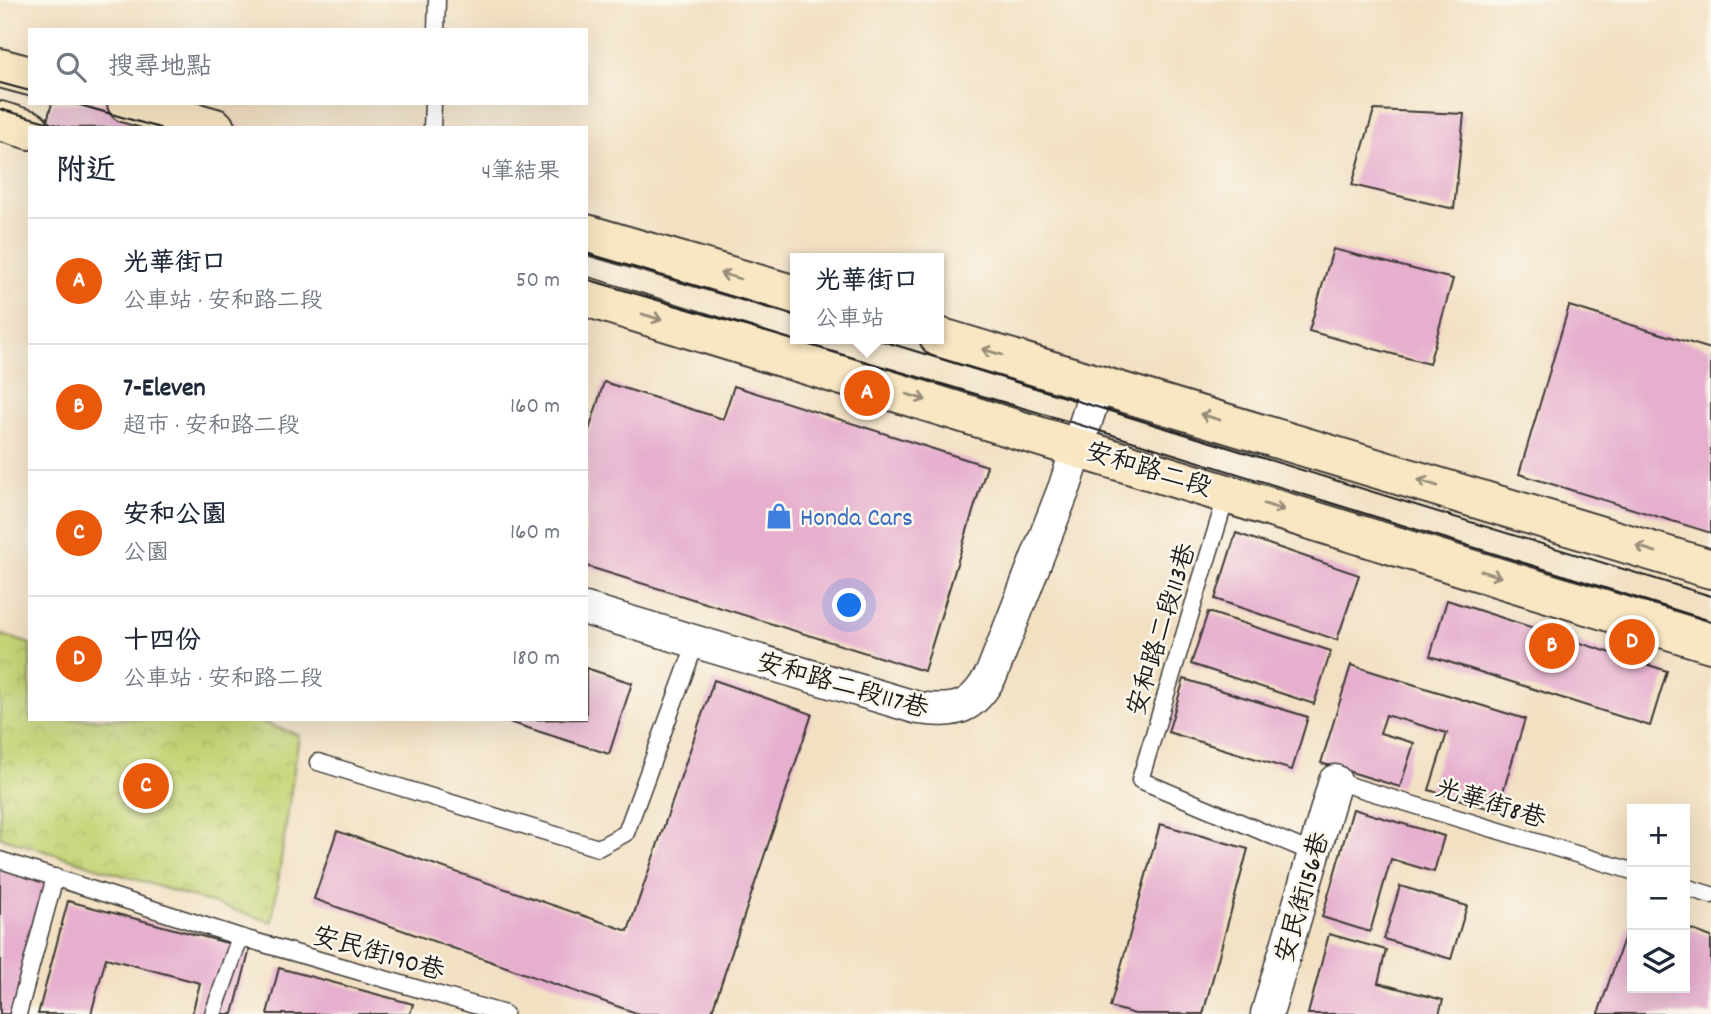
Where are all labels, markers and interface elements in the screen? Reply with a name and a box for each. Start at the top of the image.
search box [28,28,588,105]
icon: search [52,48,90,86]
text: 搜尋地點 [108,50,212,87]
text: 附近 [56,152,116,195]
text: 4筆結果 [481,157,560,190]
text: 光華街口 [123,246,227,283]
popup [790,253,944,344]
text: 光華街口 [815,264,919,301]
text: A [73,265,85,298]
text: 50 m [516,265,560,298]
one-way arrow [719,268,741,281]
text: 公車站 · 安和路二段 [123,286,323,319]
text: 公車站 [815,304,884,337]
one-way arrow [640,311,662,324]
one-way arrow [981,345,1003,358]
pin: A [844,367,890,419]
text: 7-Eleven [123,371,206,408]
text: B [74,391,84,424]
text: 160 m [510,391,560,424]
one-way arrow [905,392,927,405]
one-way arrow [1199,410,1221,423]
text: 超市 · 安和路二段 [123,411,300,444]
street label: 安和路二段 [1080,435,1216,508]
one-way arrow [1417,476,1439,489]
text: 安和公園 [123,498,227,535]
shop icon: Honda Cars [764,501,794,531]
place label: Honda Cars [800,501,913,538]
one-way arrow [1263,501,1285,514]
text: C [73,517,85,550]
text: 160 m [510,517,560,550]
text: 公園 [123,538,169,571]
street label: 安和路二段113巷 [1119,539,1207,721]
one-way arrow [1635,541,1657,554]
one-way arrow [1480,569,1502,582]
your location [832,588,866,622]
pin: D [1609,616,1655,668]
pin: B [1529,620,1575,672]
text: 十四份 [123,624,201,661]
text: D [73,643,85,676]
text: 180 m [512,643,560,676]
street label: 安和路二段117巷 [752,645,932,730]
text: 公車站 · 安和路二段 [123,664,323,697]
pin: C [123,760,169,812]
street label: 光華街8巷 [1430,771,1550,840]
map controls [1627,804,1690,993]
button: + [1627,804,1690,867]
street label: 安民街156巷 [1268,828,1341,968]
button: − [1627,867,1690,930]
street label: 安民街190巷 [308,919,448,992]
button: layers [1627,930,1690,993]

